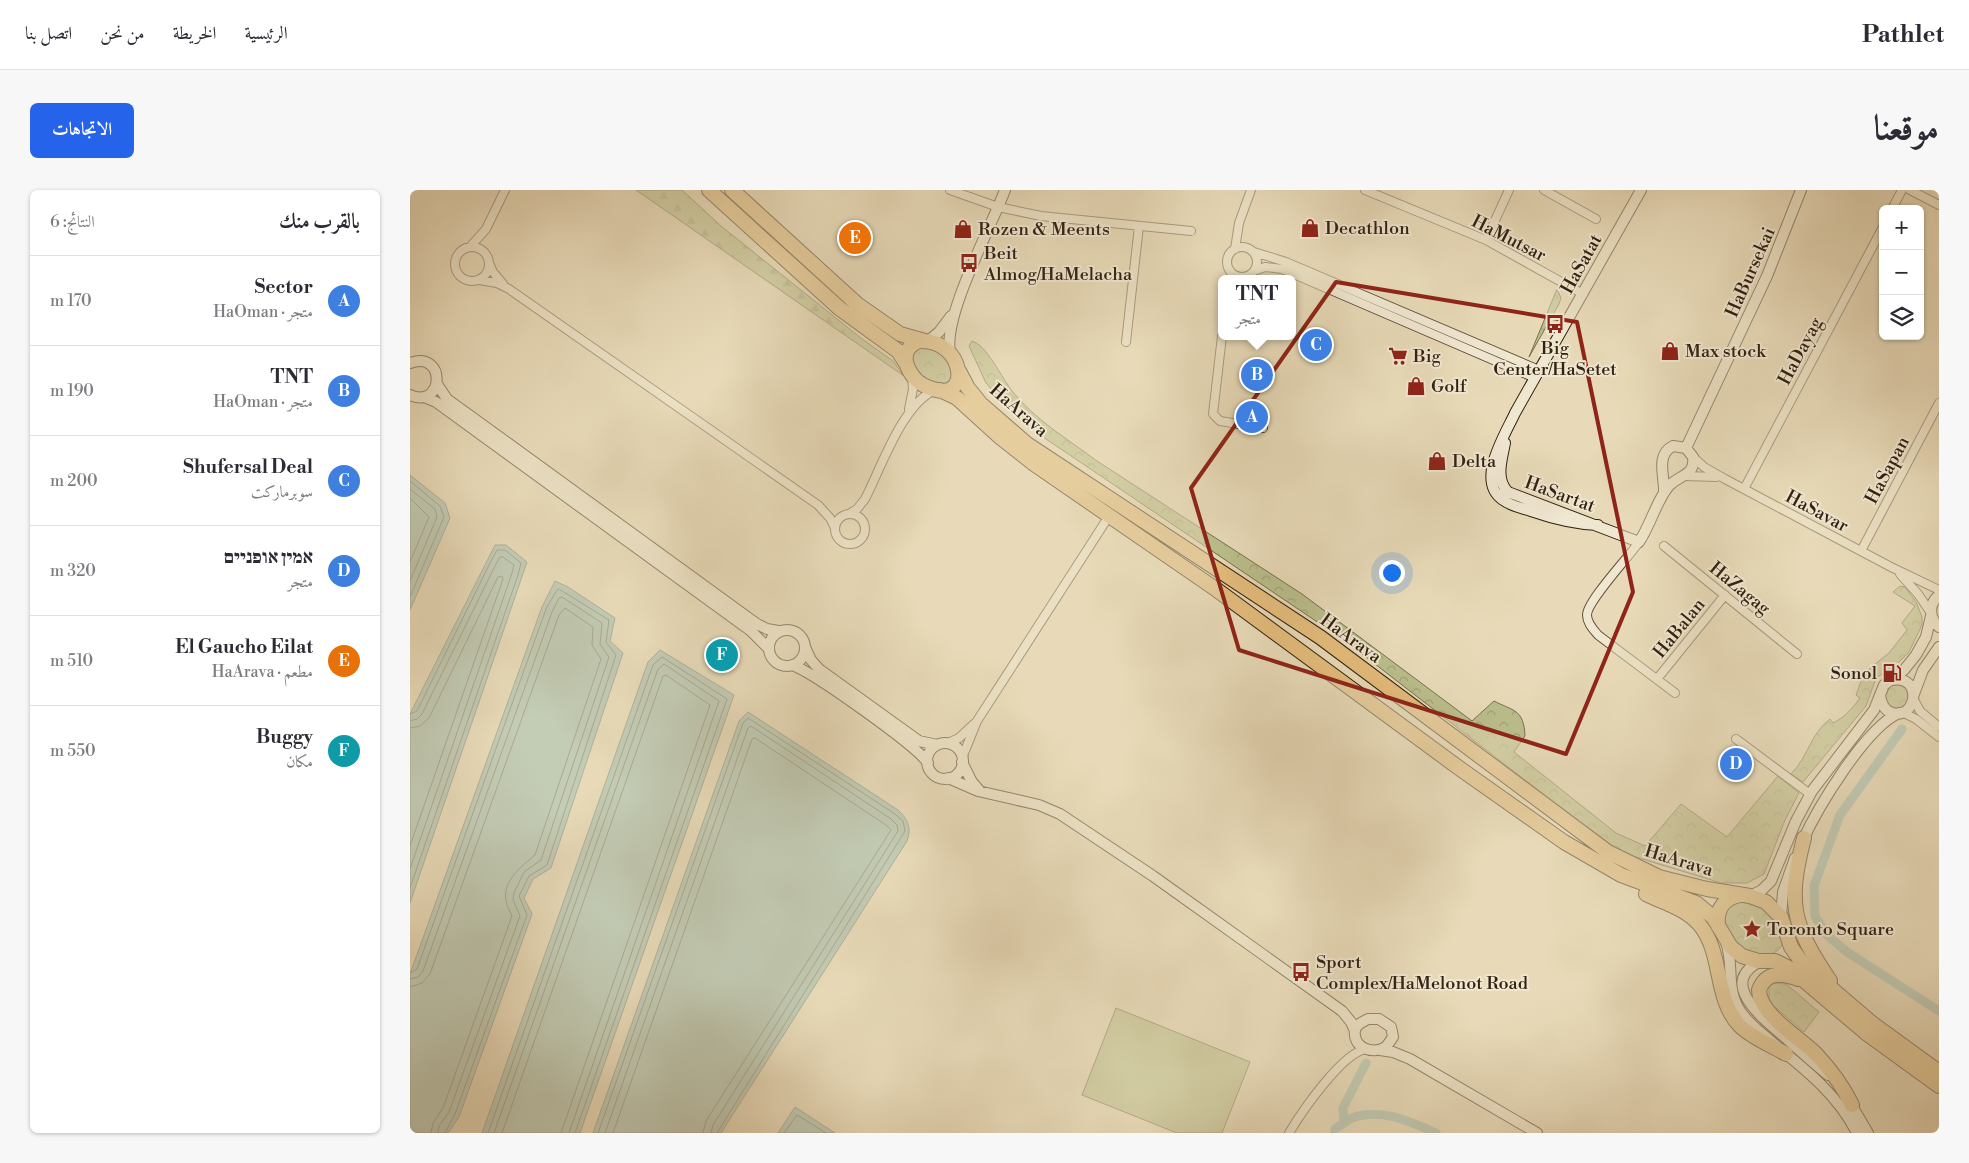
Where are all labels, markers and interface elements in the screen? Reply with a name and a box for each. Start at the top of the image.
text: Pathlet [1862,20,1944,50]
text: اتصل بنا [25,22,72,45]
text: من نحن [100,22,145,45]
text: الخريطة [173,22,216,45]
text: الرئيسية [244,22,288,45]
button: الاتجاهات [30,103,134,158]
text: موقعنا [1874,107,1939,150]
map controls [1879,205,1924,340]
button: + [1879,205,1924,250]
text: بالقرب منك [279,209,360,235]
street label: HaMutsar [1468,210,1550,267]
text: النتائج: 6 [50,212,95,232]
shop icon: Decathlon [1299,217,1321,239]
place label: Decathlon [1325,217,1410,240]
shop icon: Rozen & Meents [952,218,974,240]
place label: Rozen & Meents [978,218,1110,241]
pin: E [839,219,871,257]
street label: HaBursekai [1720,224,1781,321]
street label: HaSatat [1556,230,1608,298]
place label: Beit Almog/HaMelacha [983,242,1133,286]
button: − [1879,250,1924,295]
bus stop icon: Beit Almog/HaMelacha [958,252,980,274]
text: Sector [254,275,313,299]
popup [1218,275,1296,340]
text: TNT [1236,282,1278,306]
text: 170 m [50,291,92,311]
text: A [338,291,350,311]
button: layers [1879,295,1924,340]
text: متجر · HaOman [213,302,313,322]
text: متجر [1236,309,1261,329]
bus stop icon: Big Center/HaSetet [1544,313,1566,335]
street label: HaDayag [1773,313,1828,389]
pin: C [1300,326,1332,364]
place label: Big Center/HaSetet [1493,337,1617,381]
shop icon: Max stock [1659,340,1681,362]
place label: Max stock [1685,340,1767,363]
supermarket icon: Big [1387,345,1409,367]
place label: Big [1412,345,1442,368]
pin: B [1241,356,1273,394]
text: TNT [270,365,313,389]
shop icon: Golf [1405,375,1427,397]
place label: Golf [1431,375,1468,398]
street label: HaArava [985,379,1054,443]
text: 190 m [50,381,94,401]
text: B [338,381,350,401]
text: متجر · HaOman [213,392,313,412]
pin: A [1236,398,1268,436]
street label: HaSapan [1860,432,1915,508]
shop icon: Delta [1426,450,1448,472]
place label: Delta [1452,450,1497,473]
text: Shufersal Deal [183,455,313,479]
text: 200 m [50,471,98,491]
text: C [338,471,350,491]
street label: HaSartat [1521,471,1599,518]
text: سوبرماركت [251,482,313,502]
street label: HaSavar [1781,485,1853,538]
text: אמין אופניים [224,545,313,569]
street label: HaZagag [1704,557,1775,620]
your location [1379,560,1405,586]
text: 320 m [50,561,96,581]
text: D [338,561,350,581]
text: متجر [288,572,313,592]
street label: HaBalan [1648,593,1711,663]
street label: HaArava [1315,608,1387,669]
text: El Gaucho Eilat [175,635,313,659]
pin: F [706,636,738,674]
text: 510 m [50,651,93,671]
text: E [338,651,350,671]
text: مطعم · HaArava [212,662,313,682]
place label: Sonol [1830,662,1878,685]
fuel station icon: Sonol [1881,662,1903,684]
text: Buggy [256,725,313,749]
text: 550 m [50,741,96,761]
text: F [338,741,350,761]
pin: D [1720,745,1752,783]
text: مكان [286,752,313,772]
street label: HaArava [1642,839,1717,882]
place icon: Toronto Square [1741,918,1763,940]
place label: Toronto Square [1767,918,1894,941]
place label: Sport Complex/HaMelonot Road [1316,951,1529,995]
bus stop icon: Sport Complex/HaMelonot Road [1290,961,1312,983]

